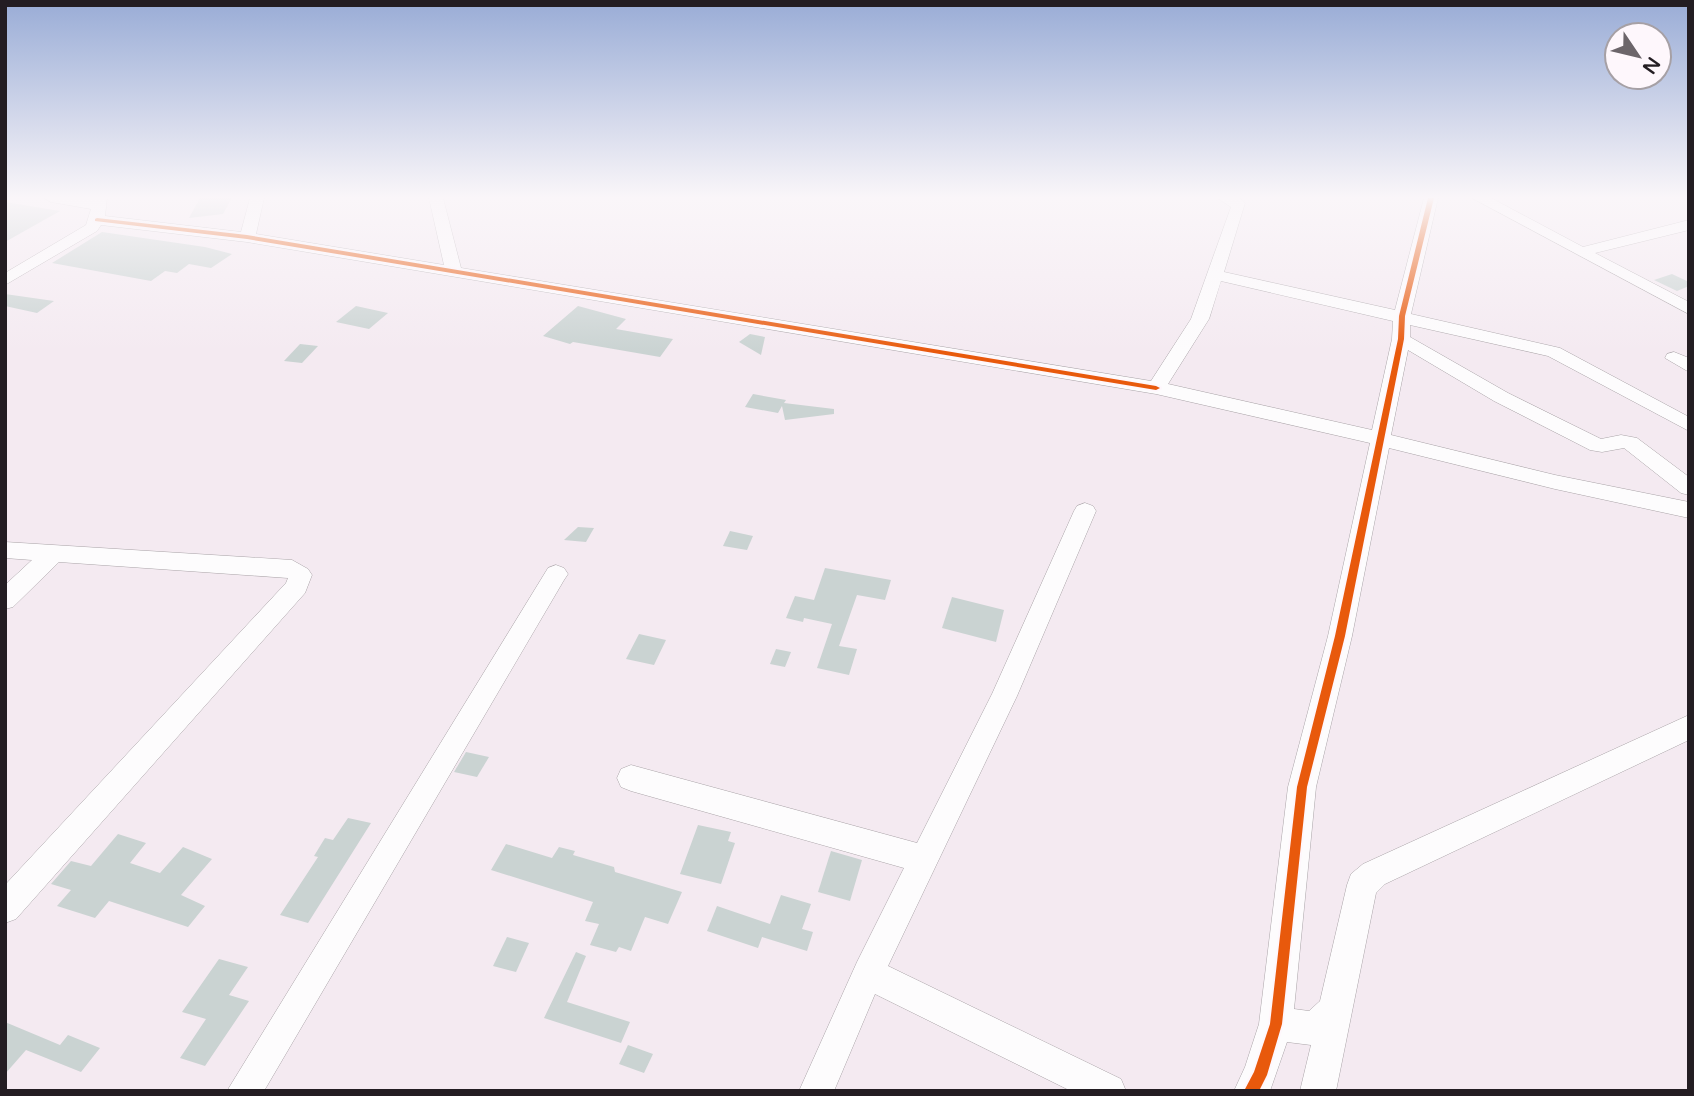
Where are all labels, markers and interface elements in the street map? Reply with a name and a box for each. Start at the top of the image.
north arrow [1603,21,1673,91]
text: N [1638,53,1664,78]

